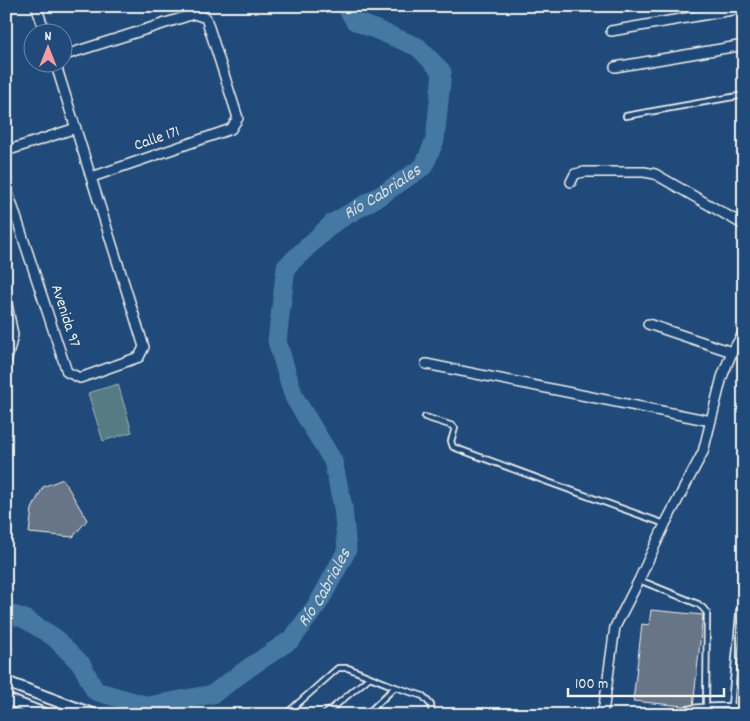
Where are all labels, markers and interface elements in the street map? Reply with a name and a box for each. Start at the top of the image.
north arrow [22,22,72,72]
text: N [45,27,52,47]
street label: Calle 171 [131,120,183,158]
water label: Río Cabriales [339,158,427,227]
street label: Avenida 97 [44,282,86,350]
water label: Río Cabriales [292,544,358,633]
scale bar [568,666,724,698]
text: 100 m [575,674,608,696]

